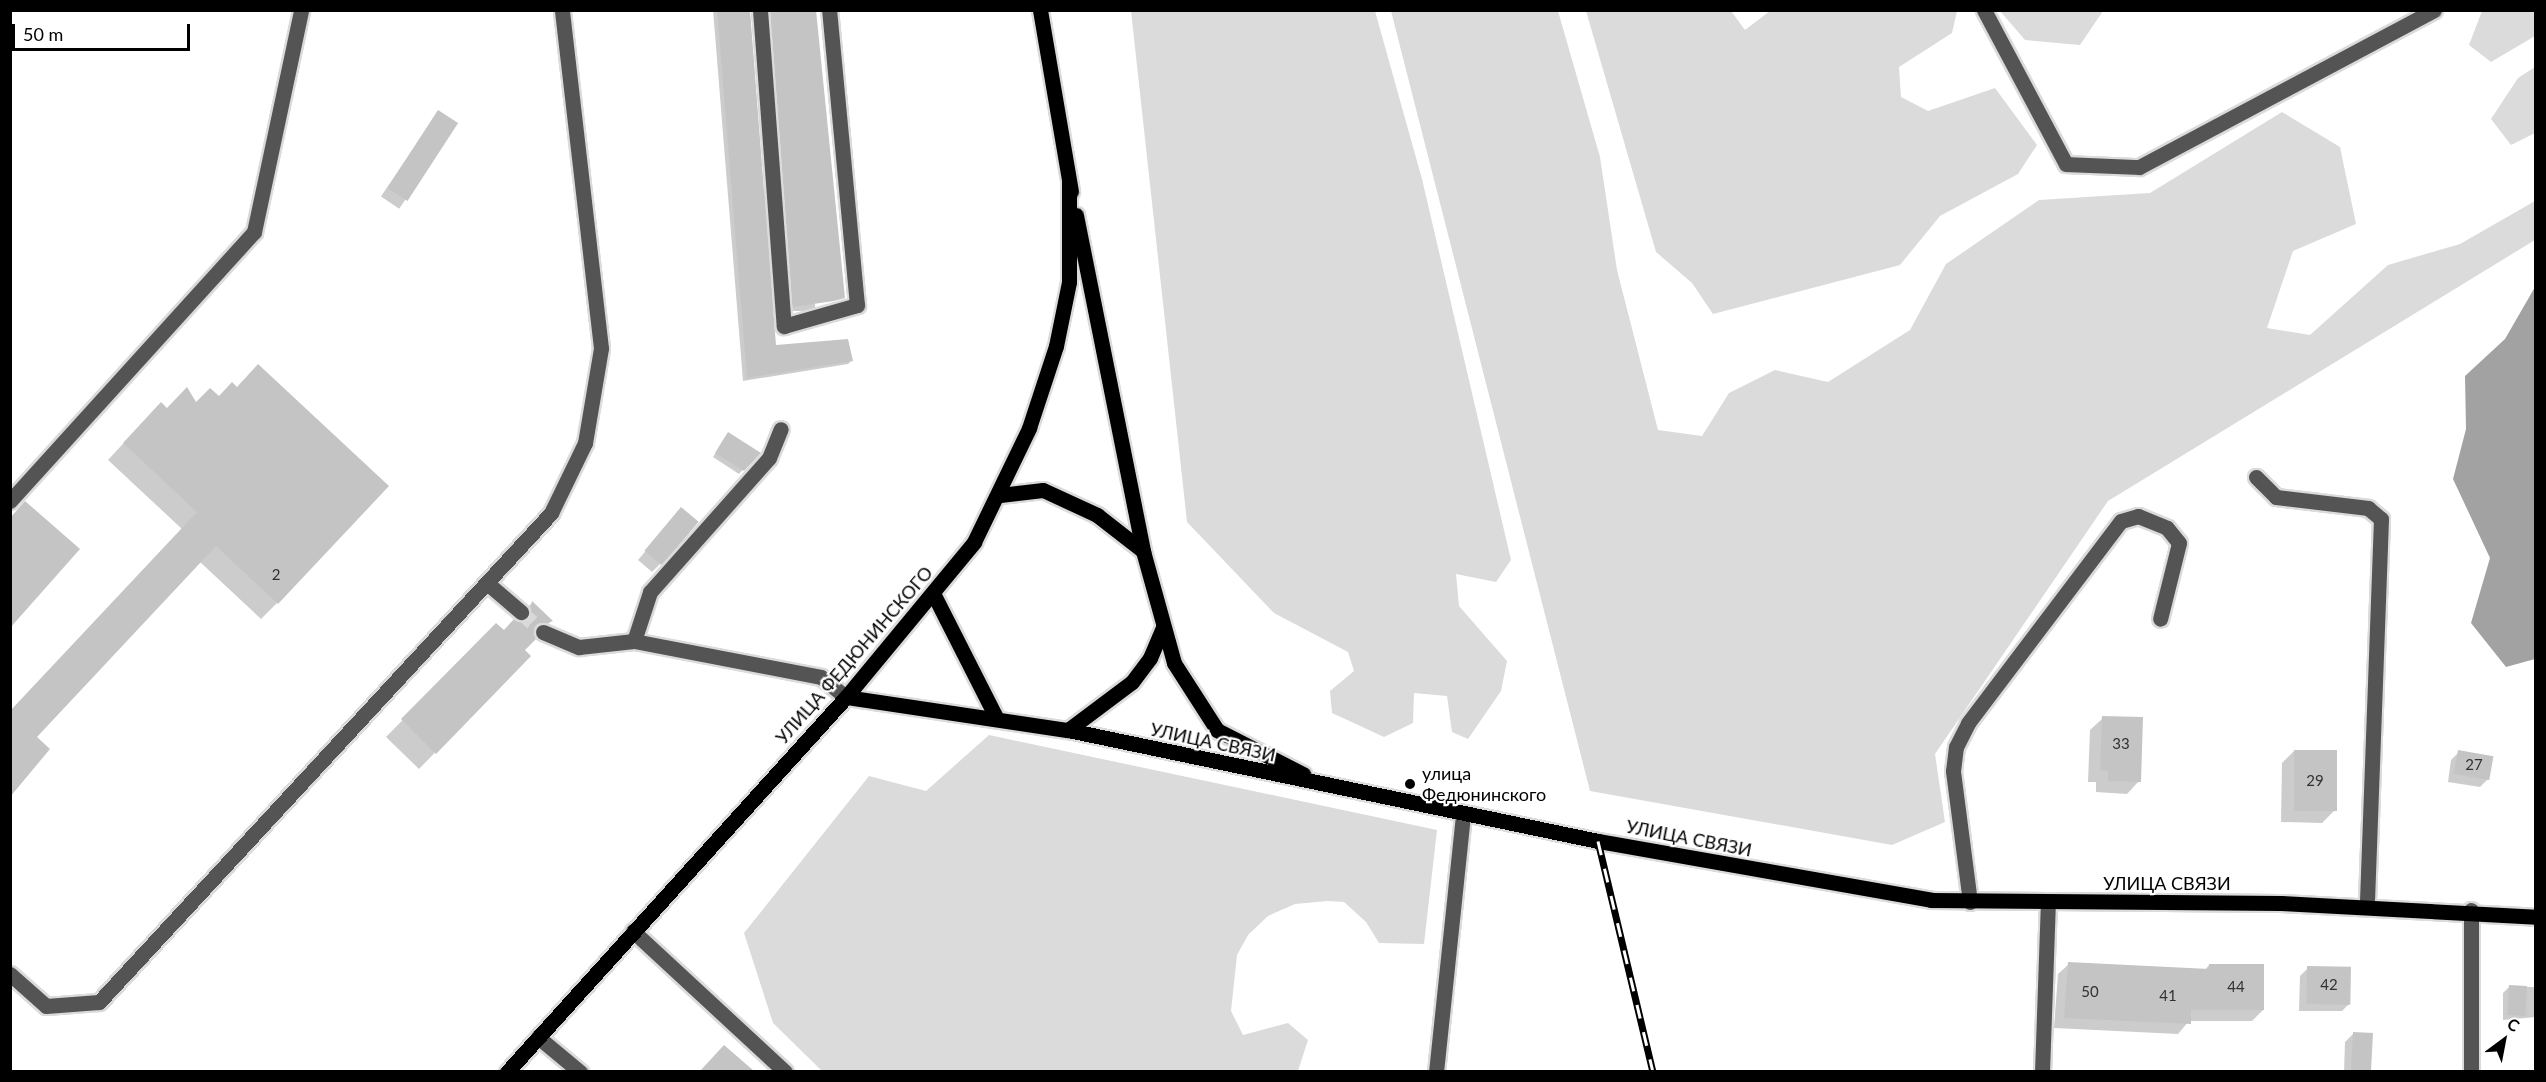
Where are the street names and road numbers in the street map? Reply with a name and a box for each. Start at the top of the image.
street label: УЛИЦА ФЕДЮНИНСКОГО [771,562,937,748]
street label: УЛИЦА СВЯЗИ [1148,718,1278,766]
street label: УЛИЦА СВЯЗИ [1624,815,1754,861]
street label: УЛИЦА СВЯЗИ [2103,872,2231,894]

